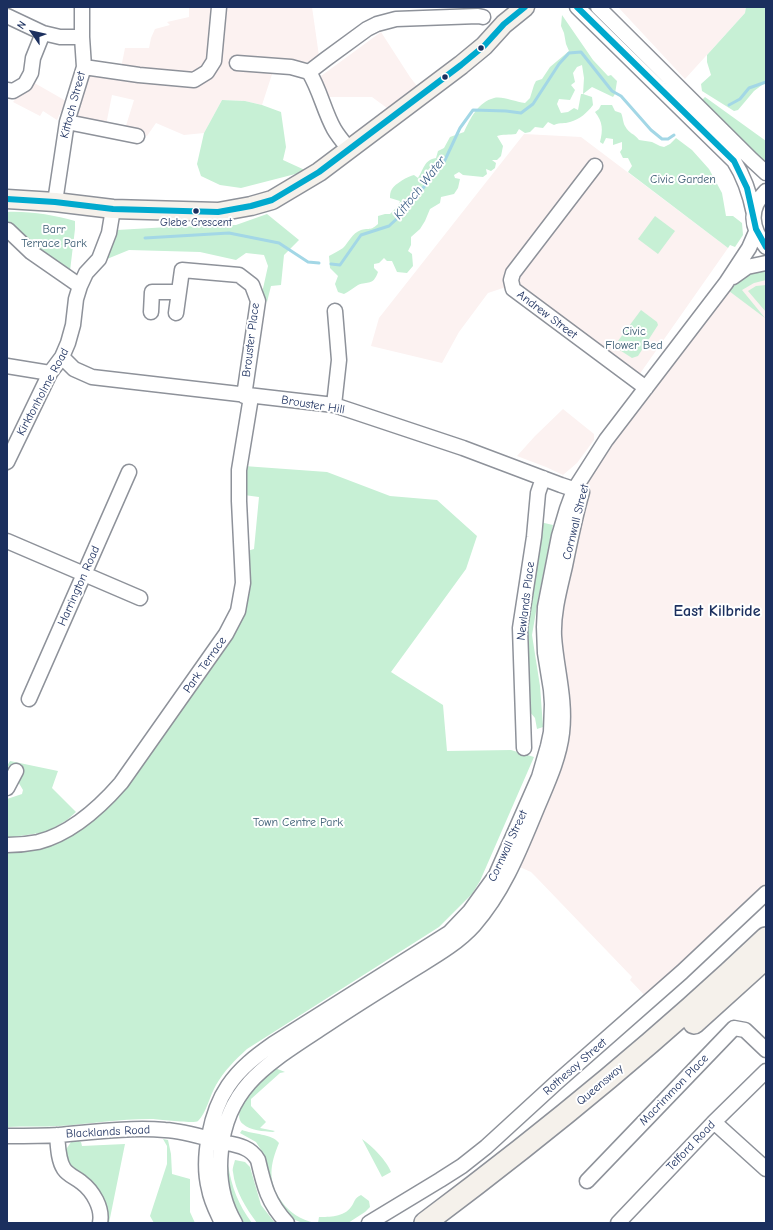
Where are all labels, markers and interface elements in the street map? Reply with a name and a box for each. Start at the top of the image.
north arrow [12,12,52,52]
text: N [14,18,29,32]
unlabelled marker [476,43,486,53]
street label: Kittoch Street [57,70,89,140]
unlabelled marker [440,72,450,82]
water label: Kittoch Water [391,153,449,223]
park label: Civic Garden [650,173,716,187]
marker: Glebe Crescent [191,206,201,216]
place label: Glebe Crescent [160,216,232,230]
park label: Barr Terrace Park [21,223,87,251]
street label: Andrew Street [514,288,580,342]
street label: Brouster Place [239,302,263,378]
park label: Civic Flower Bed [605,325,663,353]
street label: Kirktonholme Road [14,346,72,438]
street label: Brouster Hill [280,393,346,417]
street label: Cornwall Street [560,483,592,561]
street label: Harrington Road [55,544,103,628]
street label: Newlands Place [514,561,538,641]
district label: East Kilbride [674,601,760,621]
street label: Park Terrace [180,634,230,696]
street label: Cornwall Street [485,808,531,884]
park label: Town Centre Park [253,816,343,830]
street label: Rothesay Street [540,1035,610,1099]
street label: Macrimmon Place [636,1051,712,1129]
street label: Queensway [574,1061,626,1109]
street label: Telford Road [664,1118,718,1174]
street label: Blacklands Road [65,1123,151,1141]

